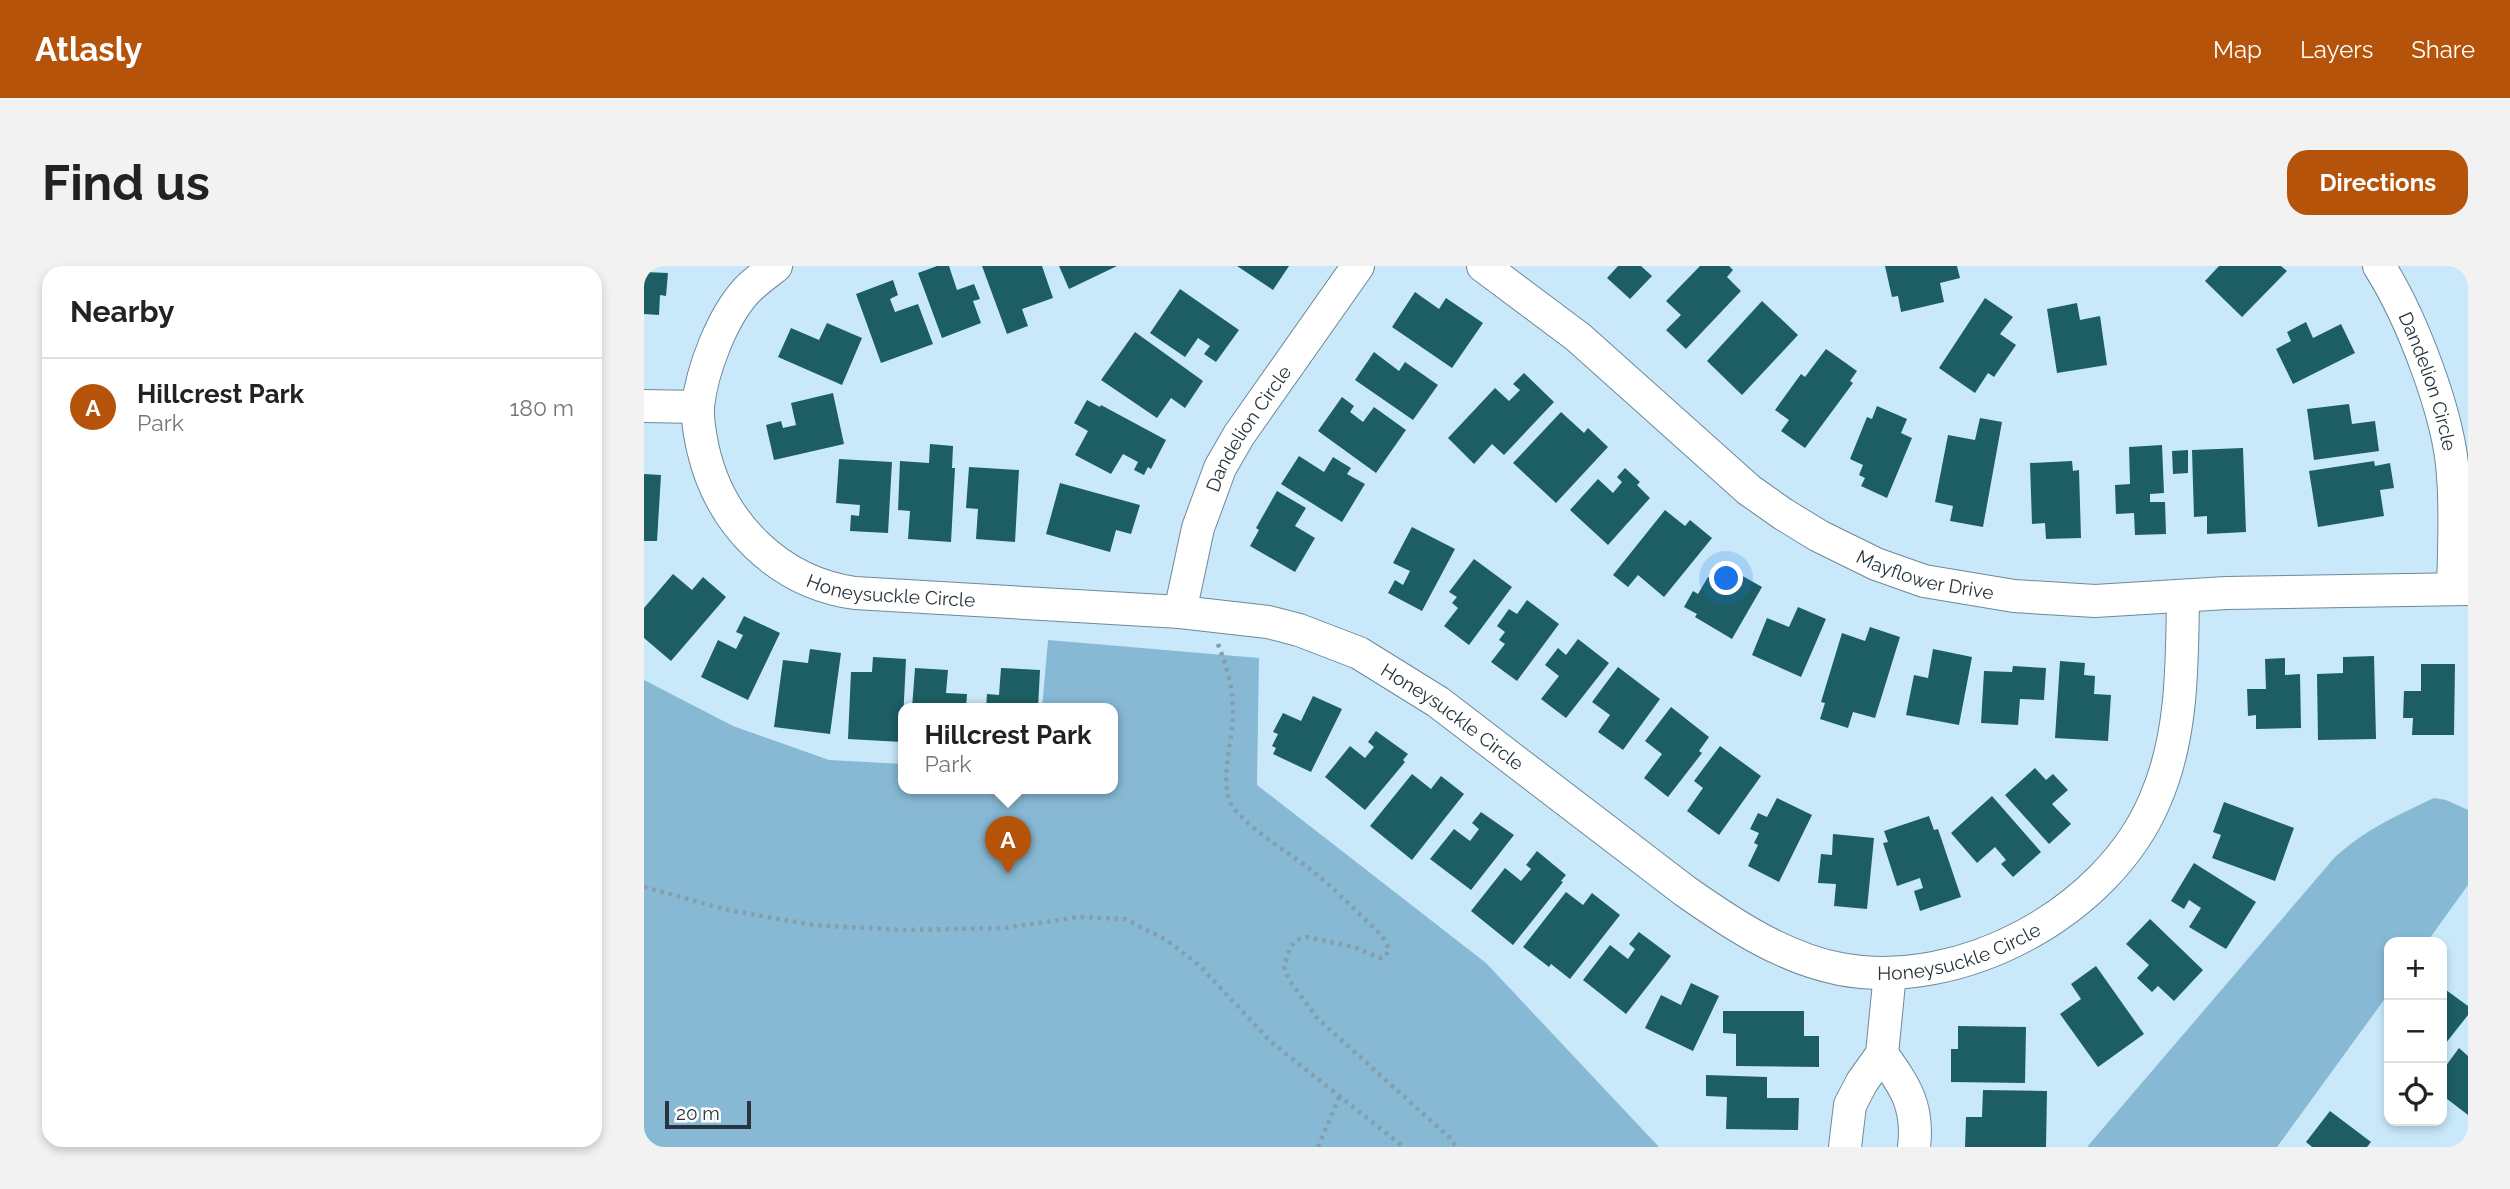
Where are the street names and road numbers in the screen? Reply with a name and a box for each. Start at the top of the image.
street label: Dandelion Circle [2394,308,2461,453]
street label: Dandelion Circle [1201,361,1296,495]
street label: Mayflower Drive [1853,545,1995,603]
street label: Honeysuckle Circle [804,569,976,611]
street label: Honeysuckle Circle [1377,659,1528,775]
street label: Honeysuckle Circle [1877,918,2044,984]

